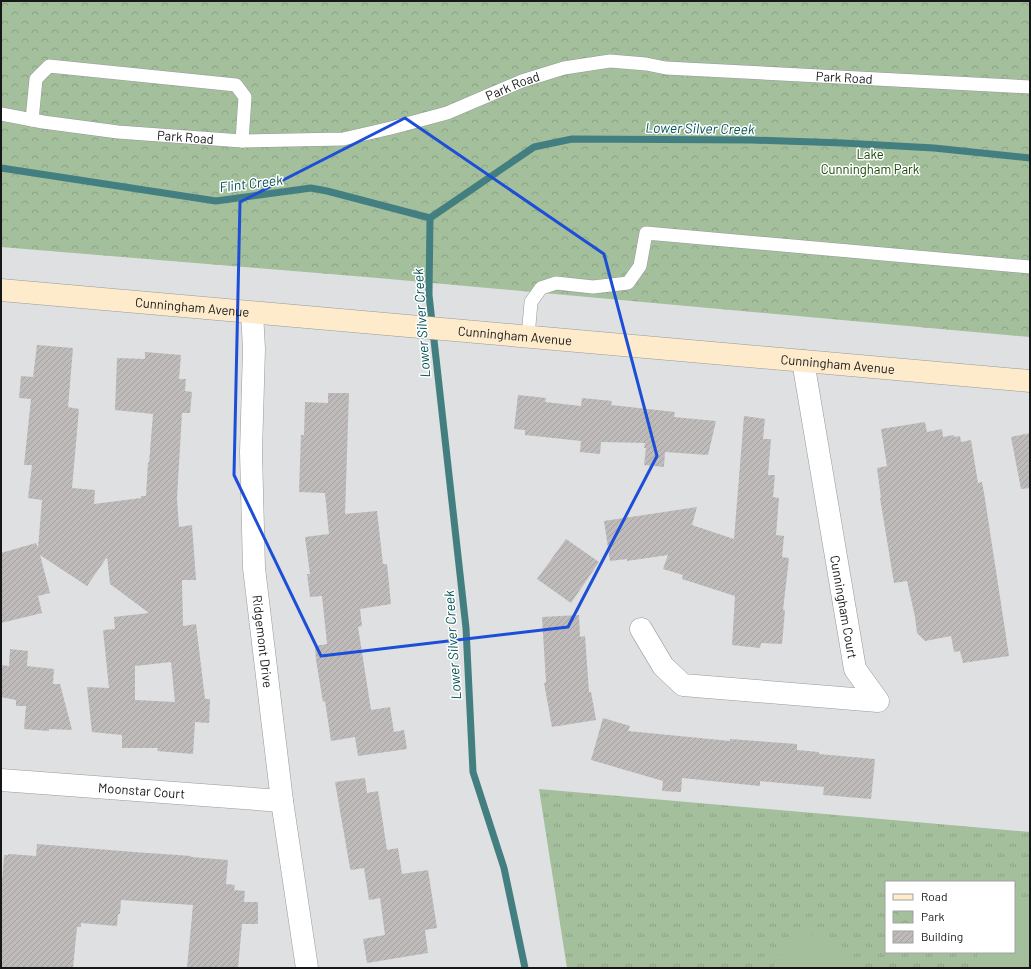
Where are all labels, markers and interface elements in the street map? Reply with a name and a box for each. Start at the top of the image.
street label: Park Road [483,68,542,104]
street label: Park Road [815,68,873,87]
water label: Lower Silver Creek [645,119,755,137]
street label: Park Road [156,127,214,147]
park label: Lake Cunningham Park [821,146,920,177]
water label: Flint Creek [218,171,284,195]
water label: Lower Silver Creek [409,268,433,378]
street label: Cunningham Avenue [134,294,250,320]
street label: Cunningham Avenue [457,322,573,348]
street label: Cunningham Avenue [780,351,896,377]
street label: Cunningham Court [827,554,861,660]
water label: Lower Silver Creek [440,590,464,700]
street label: Ridgemont Drive [249,594,276,689]
street label: Moonstar Court [98,779,186,802]
legend [885,881,1015,953]
text: Road [921,889,948,903]
text: Park [921,909,945,923]
text: Building [921,929,963,943]

